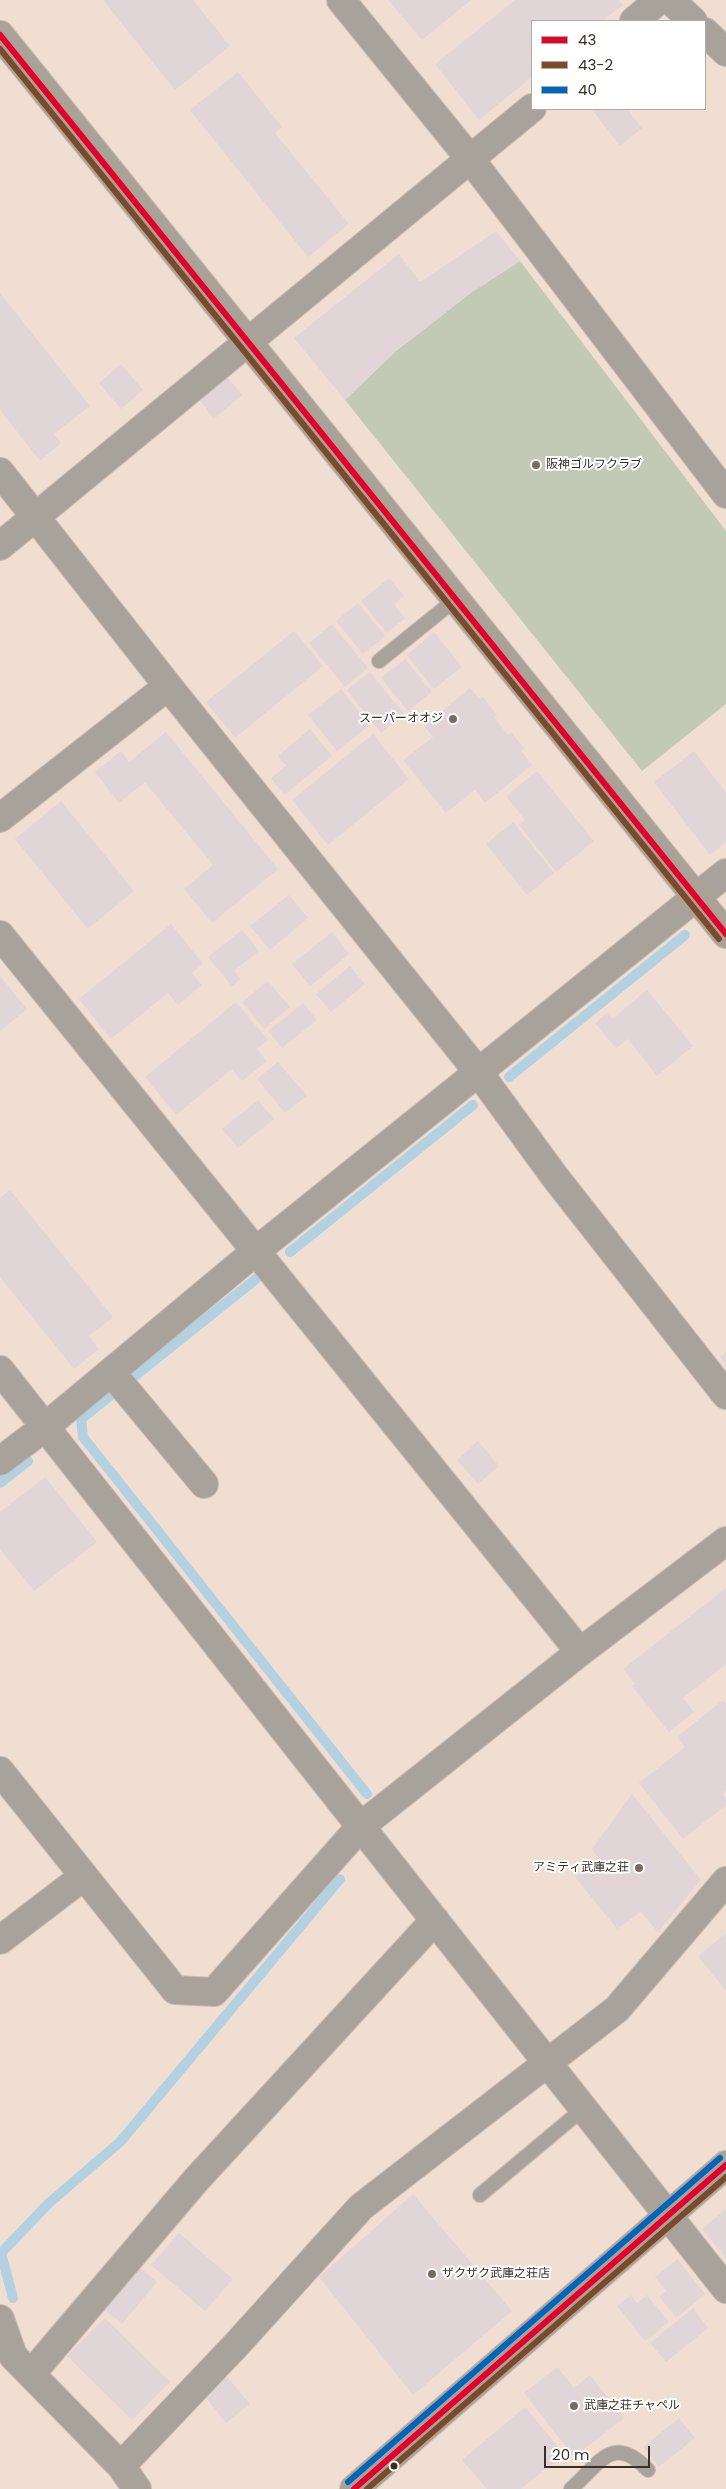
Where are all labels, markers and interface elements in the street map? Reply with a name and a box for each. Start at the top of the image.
legend [531,20,706,110]
text: 43 [578,29,596,50]
text: 43-2 [578,54,613,75]
text: 40 [578,79,597,100]
place label: 阪神ゴルフクラブ [546,458,642,472]
marker: 阪神ゴルフクラブ [530,459,542,471]
place label: スーパーオオジ [359,712,443,726]
marker: スーパーオオジ [447,713,459,725]
place label: アミティ武庫之荘 [533,1861,629,1875]
marker: アミティ武庫之荘 [633,1862,645,1874]
place label: ザクザク武庫之荘店 [442,2267,550,2281]
marker: ザクザク武庫之荘店 [426,2268,438,2280]
place label: 武庫之荘チャペル [584,2399,680,2413]
marker: 武庫之荘チャペル [568,2400,580,2412]
scale bar [546,2436,652,2468]
text: 20 m [552,2444,590,2465]
unlabelled marker [389,2461,399,2471]

